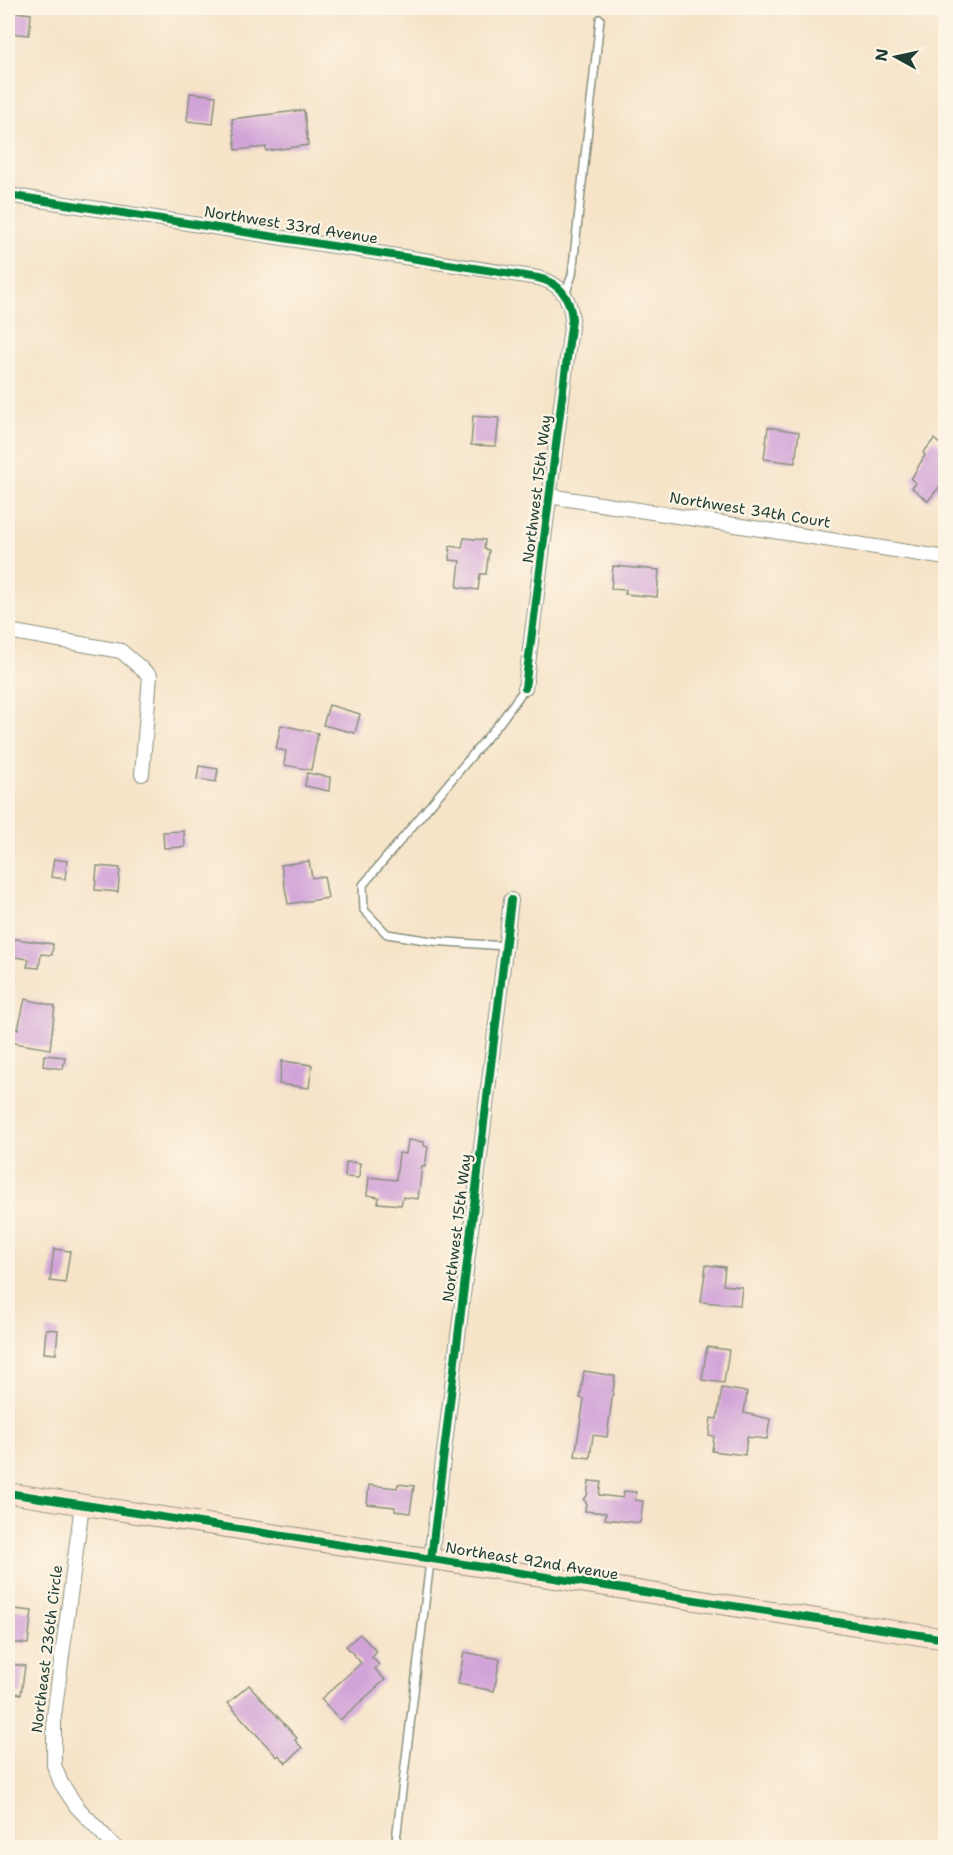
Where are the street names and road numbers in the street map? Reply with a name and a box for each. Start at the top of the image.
street label: Northwest 33rd Avenue [203,201,379,249]
street label: Northwest 15th Way [518,414,556,564]
street label: Northwest 34th Court [668,487,832,533]
street label: Northwest 15th Way [438,1153,476,1303]
street label: Northeast 92nd Avenue [444,1537,620,1585]
street label: Northeast 236th Circle [27,1564,67,1734]

